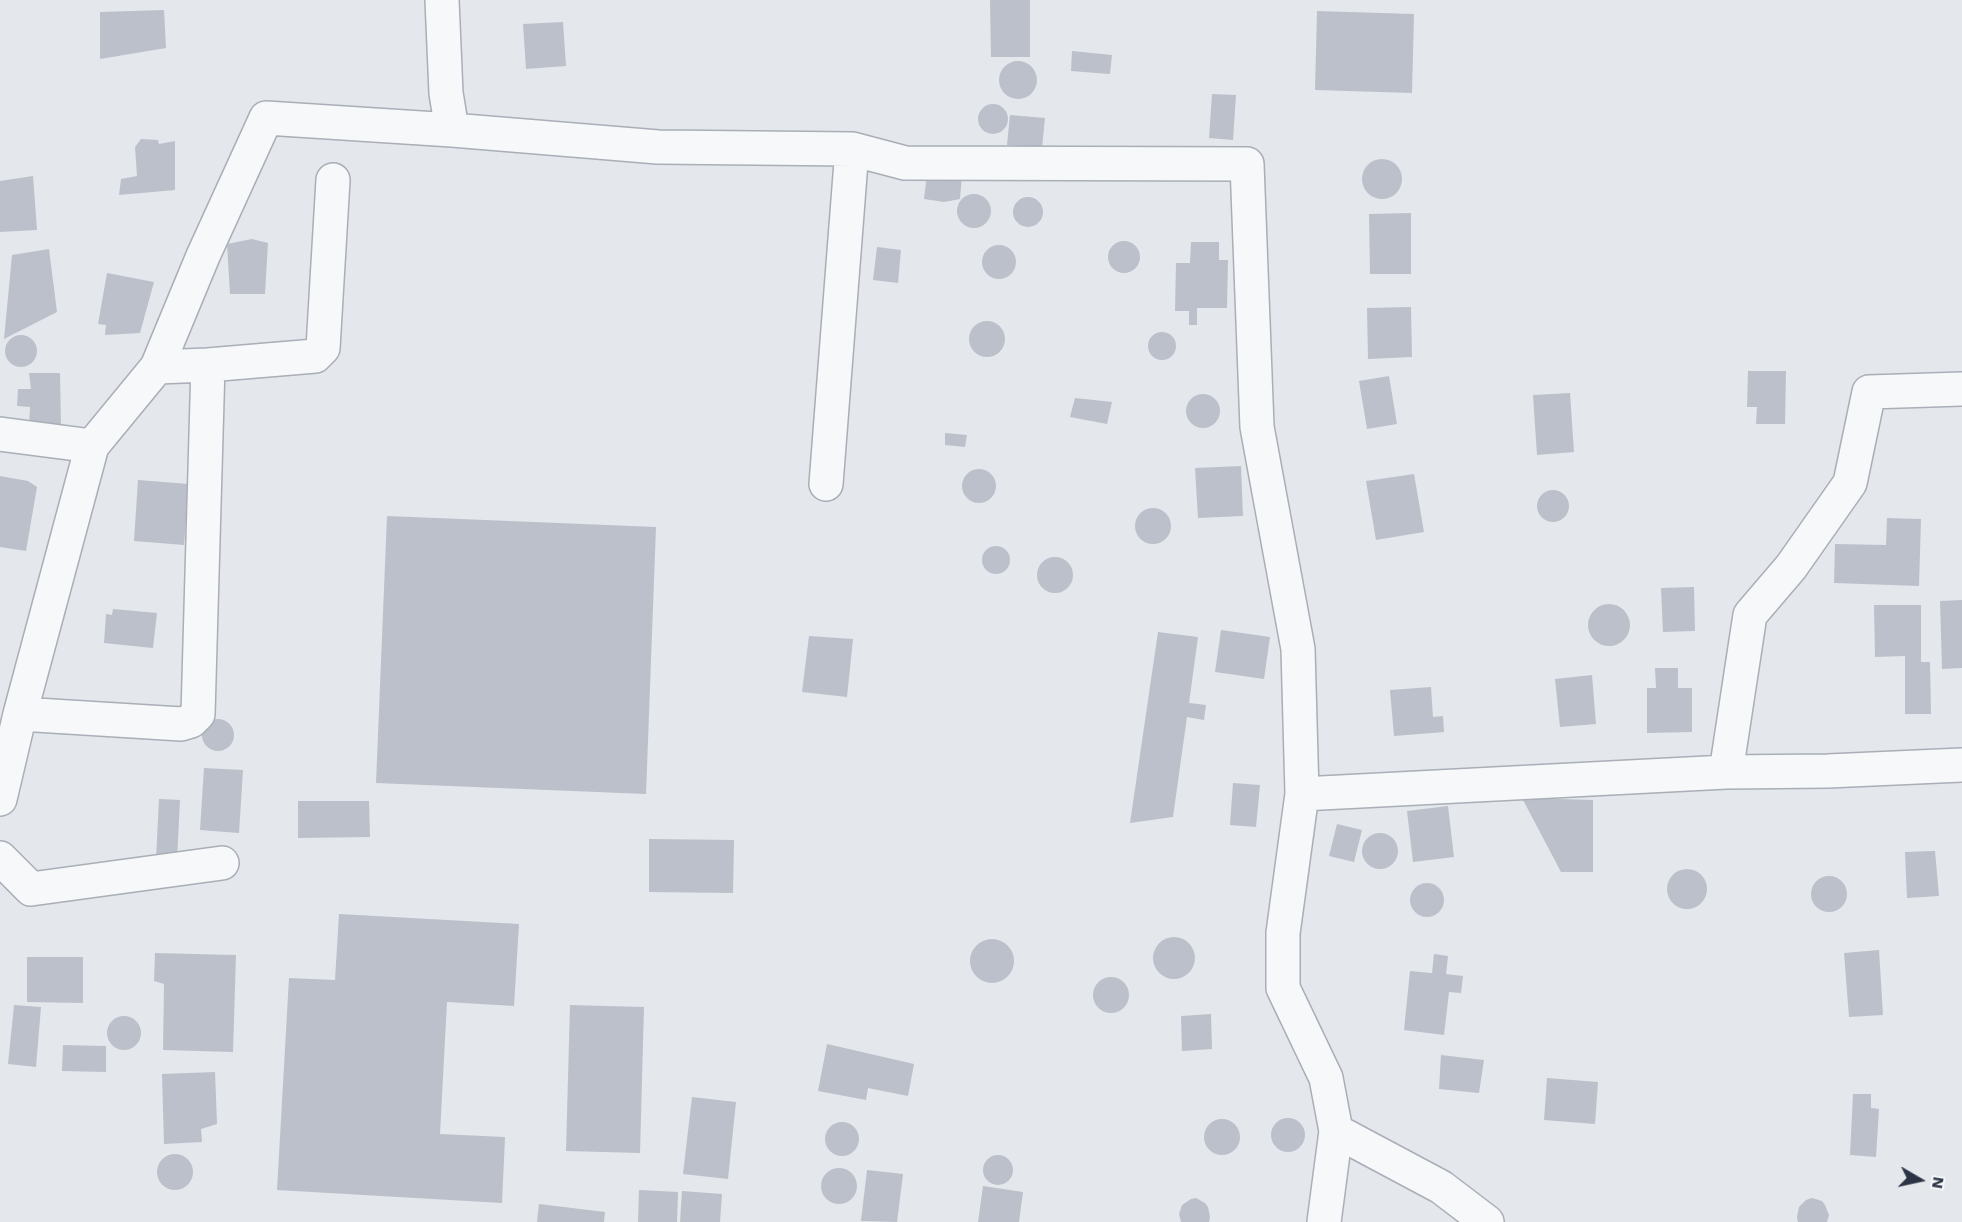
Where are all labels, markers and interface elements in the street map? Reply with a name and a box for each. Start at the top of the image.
north arrow [1890,1150,1950,1210]
text: N [1928,1176,1949,1190]

